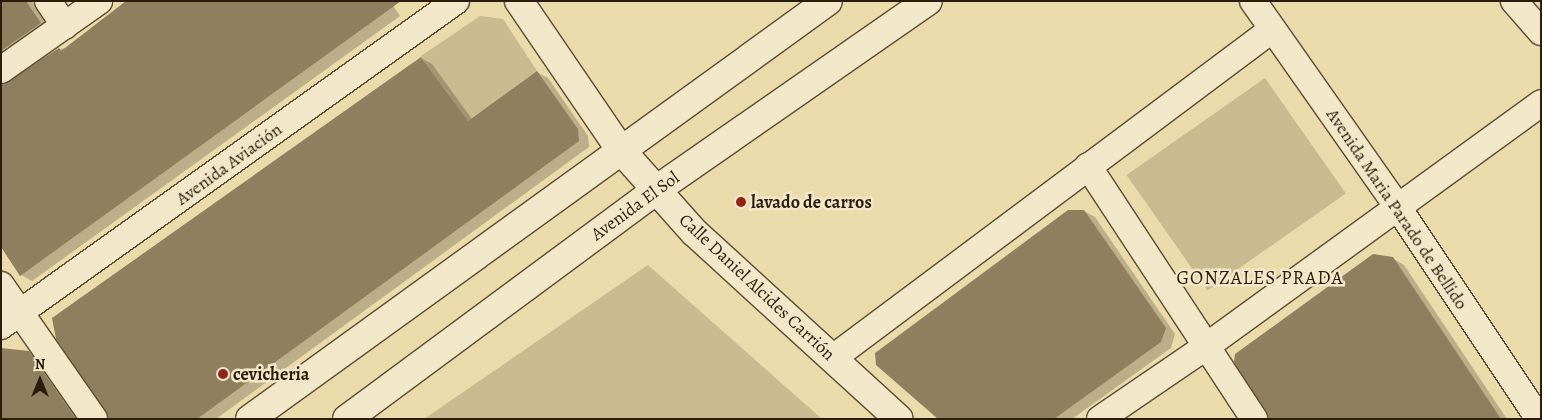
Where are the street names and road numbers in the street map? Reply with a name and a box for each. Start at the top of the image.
street label: Avenida Maria Parado de Bellido [1322,105,1472,313]
street label: Avenida Aviación [172,118,286,210]
street label: Avenida El Sol [587,167,683,245]
street label: Calle Daniel Alcides Carrión [675,209,839,365]

